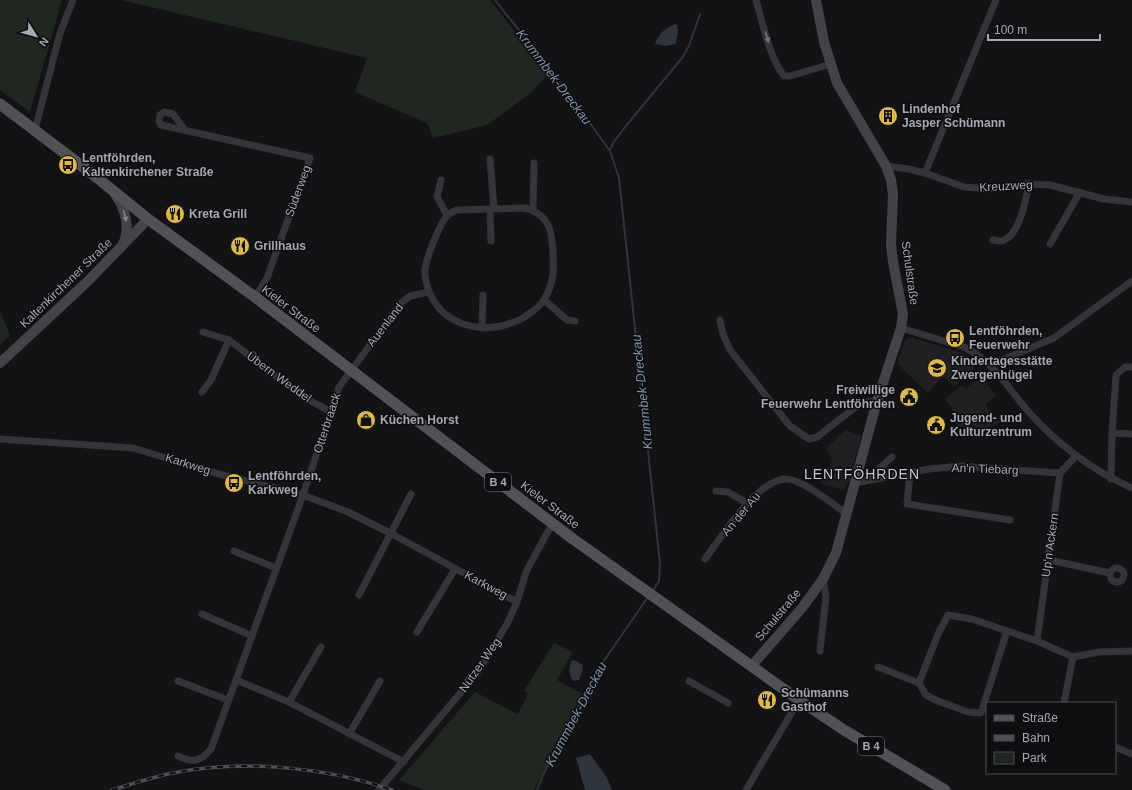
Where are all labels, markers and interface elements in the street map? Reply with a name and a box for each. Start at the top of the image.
north arrow [16,16,56,56]
scale bar [988,16,1100,42]
text: 100 m [994,23,1027,37]
water label: Krummbek-Dreckau [513,26,595,128]
one-way arrow [764,32,770,44]
text: N [37,35,51,49]
place label: Lindenhof Jasper Schümann [902,102,1005,130]
building icon: Lindenhof Jasper Schümann [877,105,899,127]
place label: Lentföhrden, Kaltenkirchener Straße [82,151,214,179]
bus stop icon: Lentföhrden, Kaltenkirchener Straße [57,154,79,176]
street label: Süderweg [282,163,314,219]
street label: Kreuzweg [979,178,1033,194]
restaurant icon: Kreta Grill [164,203,186,225]
place label: Kreta Grill [189,207,247,221]
one-way arrow [122,210,128,223]
street label: Kaltenkirchener Straße [17,235,115,331]
restaurant icon: Grillhaus [229,235,251,257]
place label: Grillhaus [254,239,306,253]
street label: Schulstraße [899,240,921,306]
street label: Kieler Straße [259,282,323,336]
street label: Auenland [364,301,406,349]
place label: Lentföhrden, Feuerwehr [969,324,1042,352]
bus stop icon: Lentföhrden, Feuerwehr [944,327,966,349]
water label: Krummbek-Dreckau [628,334,656,450]
street label: Übern Weddel [244,349,314,405]
place label: Kindertagesstätte Zwergenhügel [951,354,1053,382]
school or university icon: Kindertagesstätte Zwergenhügel [926,357,948,379]
place label: Freiwillige Feuerwehr Lentföhrden [761,383,895,411]
public building icon: Freiwillige Feuerwehr Lentföhrden [898,386,920,408]
street label: Otterbraack [311,390,344,455]
shop icon: Küchen Horst [355,409,377,431]
place label: Jugend- und Kulturzentrum [950,411,1032,439]
place label: Küchen Horst [380,413,459,427]
public building icon: Jugend- und Kulturzentrum [925,414,947,436]
street label: Karkweg [164,450,212,478]
street label: An'n Tiebarg [951,461,1019,477]
district label: LENTFÖHRDEN [804,465,920,482]
place label: Lentföhrden, Karkweg [248,469,321,497]
bus stop icon: Lentföhrden, Karkweg [223,472,245,494]
road number: B 4 [485,473,511,491]
street label: Kieler Straße [518,478,582,532]
street label: An der Au [719,489,763,539]
street label: Up'n Ackern [1039,512,1061,578]
street label: Karkweg [462,568,510,602]
street label: Schulstraße [752,586,804,644]
street label: Nützer Weg [456,635,504,695]
water label: Krummbek-Dreckau [542,659,610,769]
place label: Schümanns Gasthof [781,686,849,714]
restaurant icon: Schümanns Gasthof [756,689,778,711]
legend [986,702,1116,774]
text: Straße [1022,711,1058,725]
text: Bahn [1022,731,1050,745]
road number: B 4 [858,737,884,755]
text: Park [1022,751,1048,765]

